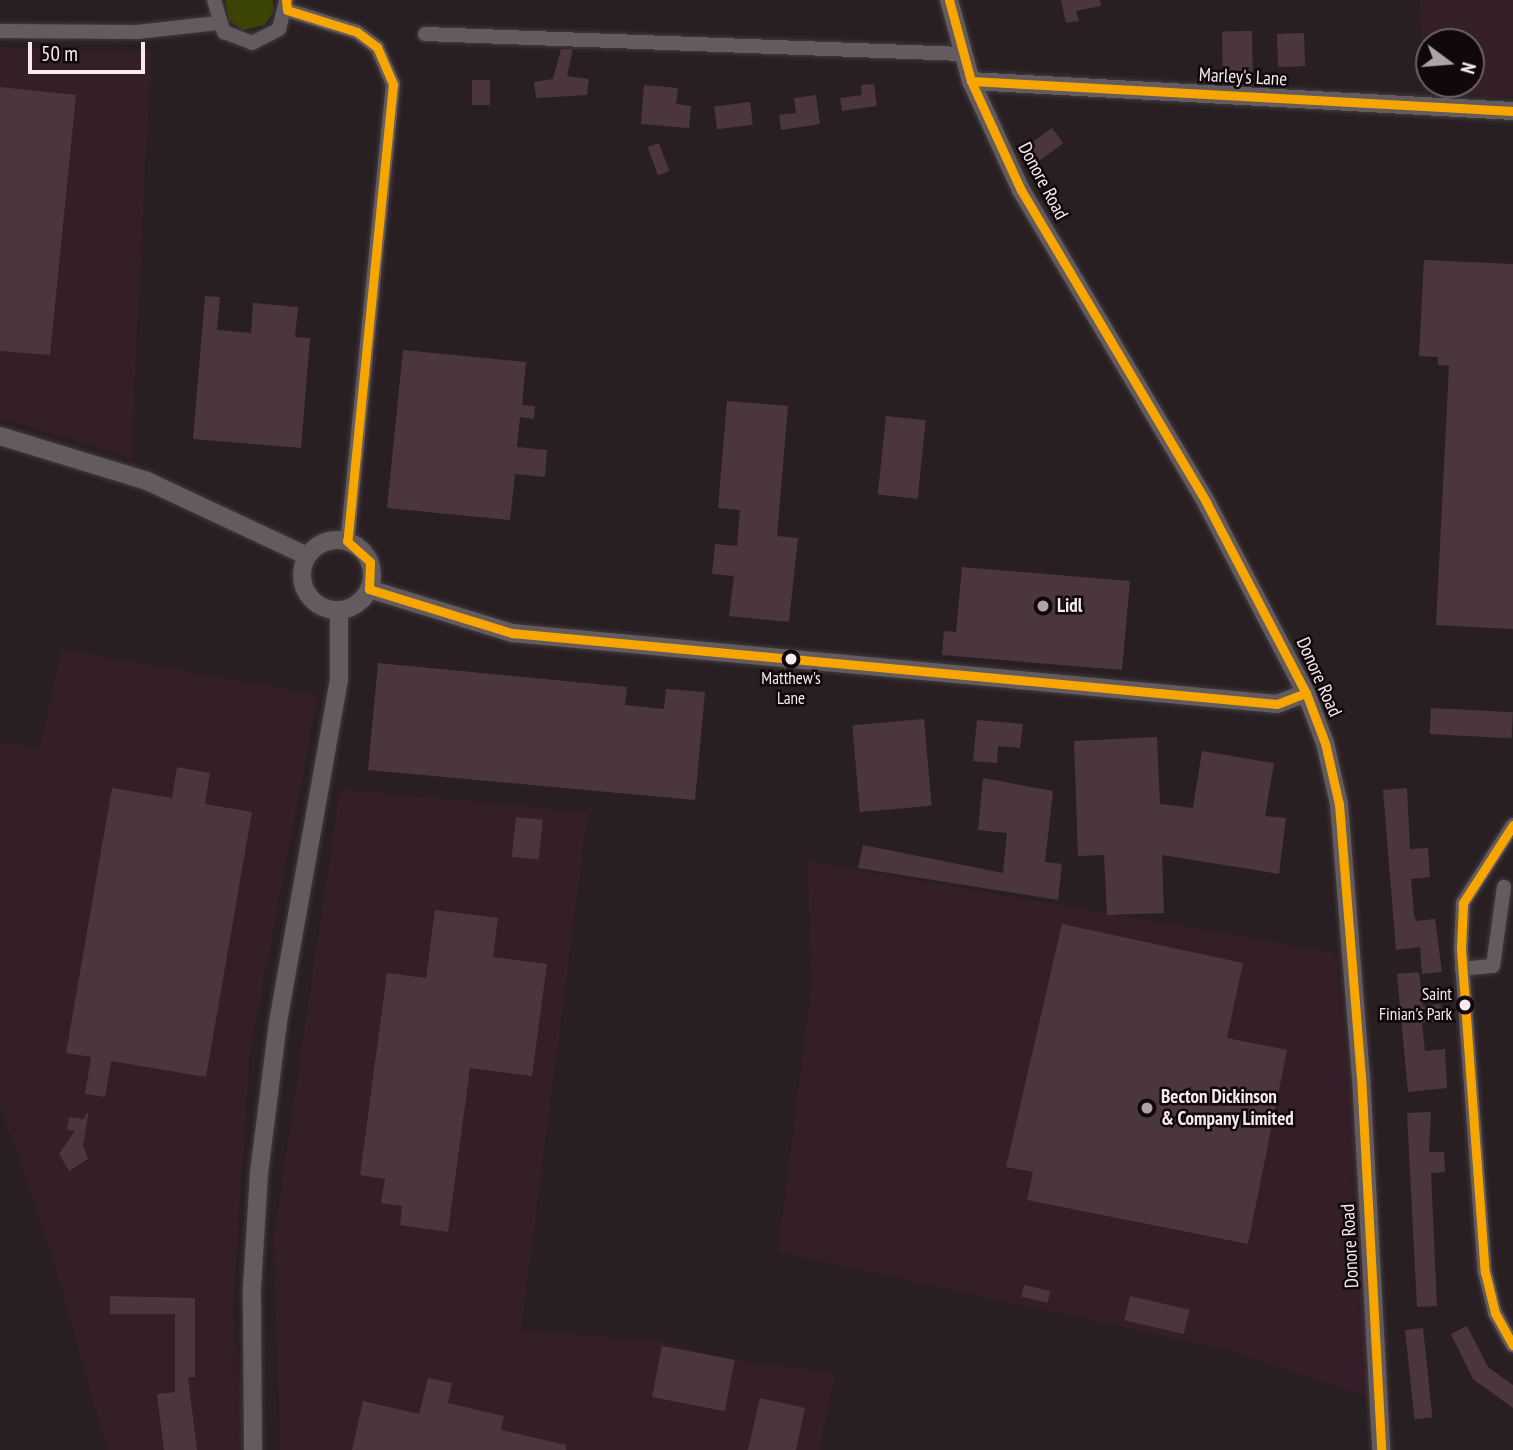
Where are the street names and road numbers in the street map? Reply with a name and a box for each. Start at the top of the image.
street label: Marley's Lane [1198,63,1288,91]
street label: Donore Road [1013,138,1073,224]
street label: Donore Road [1291,634,1347,720]
street label: Donore Road [1336,1203,1364,1289]

